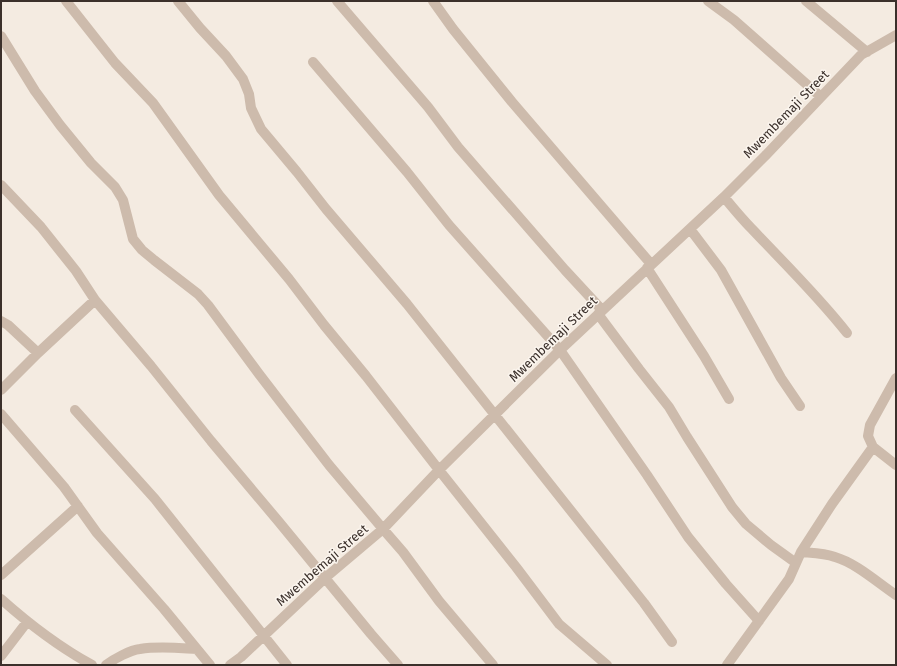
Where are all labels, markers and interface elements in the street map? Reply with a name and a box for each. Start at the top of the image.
street label: Mwembemaji Street [740,67,832,161]
street label: Mwembemaji Street [506,293,600,385]
street label: Mwembemaji Street [273,521,371,609]

